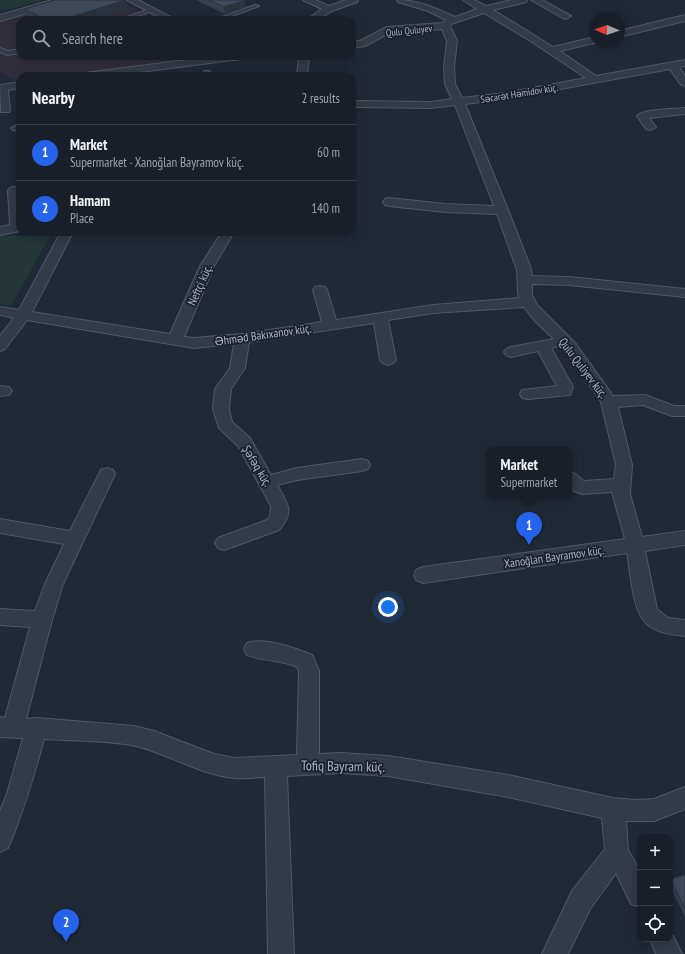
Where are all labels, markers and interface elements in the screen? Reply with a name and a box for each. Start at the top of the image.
north arrow [589,12,625,48]
search box [16,16,356,60]
street label: Qulu Quluyev [385,22,433,39]
icon: search [30,27,52,49]
text: Search here [62,29,123,48]
street label: Səcarət Həmidov küç. [480,81,559,106]
text: Nearby [32,87,75,109]
text: 2 results [301,90,340,107]
text: Market [70,135,107,154]
text: 1 [42,144,48,161]
text: 60 m [317,144,340,161]
text: Supermarket · Xanoğlan Bayramov küç. [70,154,244,171]
text: Hamam [70,191,110,210]
text: 2 [42,200,48,217]
text: 140 m [311,200,340,217]
text: Place [70,210,94,227]
street label: Neftçi küç. [184,262,215,308]
street label: Əhməd Bakıxanov küç. [214,320,312,349]
street label: Qulu Quliyev küç. [556,334,611,401]
street label: Şəfəq küç. [239,442,276,489]
popup [486,447,572,499]
text: Market [501,455,538,474]
text: Supermarket [501,474,557,491]
pin: 1 [516,512,542,545]
street label: Xanoğlan Bayramov küç. [503,542,605,571]
your location [378,597,398,617]
street label: Tofiq Bayram küç. [301,756,385,776]
map controls [637,834,673,942]
button: + [637,834,673,870]
button: − [637,870,673,906]
button: locate [637,906,673,942]
pin: 2 [53,909,79,942]

